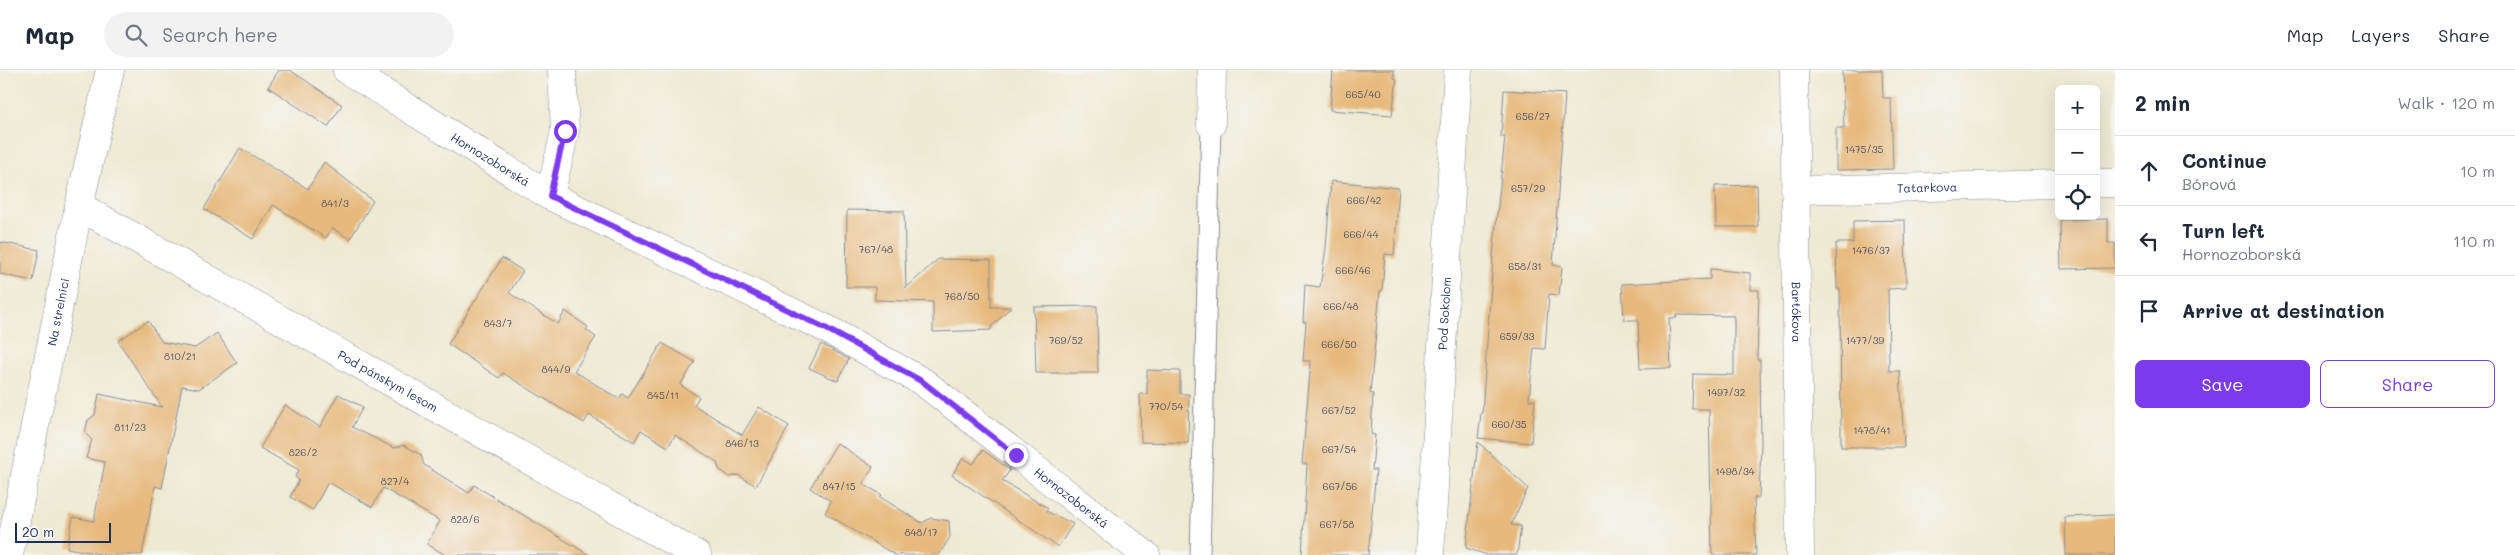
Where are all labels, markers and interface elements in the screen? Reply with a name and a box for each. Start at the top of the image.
search box [104,12,454,57]
text: Map [25,19,74,50]
icon: search [122,21,150,49]
text: Search here [162,22,278,47]
text: Map [2287,23,2323,47]
text: Layers [2351,23,2410,47]
text: Share [2438,23,2490,47]
map controls [2055,85,2100,220]
button: + [2055,85,2100,130]
house number: 665/40 [1345,87,1381,101]
text: 2 min [2135,89,2190,116]
text: Walk · 120 m [2397,92,2495,113]
house number: 656/27 [1516,109,1551,123]
route start [554,120,577,143]
street label: Hornozoborská [448,129,533,190]
button: − [2055,130,2100,175]
house number: 1475/35 [1845,142,1884,156]
text: Continue [2182,148,2267,173]
icon: ahead [2135,157,2163,185]
text: 10 m [2460,160,2495,181]
text: Bórová [2182,173,2237,194]
button: locate [2055,175,2100,220]
street label: Tatarkova [1897,178,1957,196]
house number: 657/29 [1511,181,1545,195]
house number: 666/42 [1347,193,1381,207]
house number: 841/3 [321,196,349,210]
text: Turn left [2182,218,2265,243]
house number: 666/44 [1343,227,1379,241]
icon: left [2135,227,2163,255]
text: 110 m [2453,230,2495,251]
house number: 767/48 [859,242,893,256]
house number: 1476/37 [1852,243,1891,257]
text: Hornozoborská [2182,243,2302,264]
house number: 658/31 [1508,259,1542,273]
house number: 666/46 [1335,263,1371,277]
street label: Na strelnici [43,276,72,347]
street label: Pod Sokolom [1434,276,1454,350]
street label: Bartókova [1789,282,1805,342]
house number: 768/50 [945,289,979,303]
icon: arrive [2135,297,2163,325]
text: Arrive at destination [2182,298,2385,323]
house number: 666/48 [1323,299,1359,313]
house number: 843/7 [484,316,513,330]
house number: 659/33 [1500,329,1535,343]
house number: 769/52 [1049,333,1083,347]
house number: 1477/39 [1846,333,1884,347]
house number: 666/50 [1321,337,1357,351]
street label: Pod pánskym lesom [335,346,441,415]
house number: 810/21 [164,349,196,363]
button: Save [2135,360,2310,408]
button: Share [2320,360,2495,408]
house number: 844/9 [542,362,571,376]
house number: 1497/32 [1707,385,1745,399]
house number: 845/11 [647,388,679,402]
house number: 770/54 [1149,399,1183,413]
house number: 667/52 [1322,403,1356,417]
house number: 660/35 [1491,417,1527,431]
house number: 811/23 [114,420,146,434]
house number: 1478/41 [1853,423,1891,437]
house number: 846/13 [725,436,759,450]
house number: 667/54 [1322,442,1356,456]
route end [1005,444,1028,467]
house number: 826/2 [289,445,317,459]
street label: Hornozoborská [1031,463,1112,531]
house number: 1498/34 [1715,464,1755,478]
house number: 827/4 [381,474,409,488]
house number: 847/15 [822,479,856,493]
house number: 667/56 [1323,479,1357,493]
house number: 828/6 [451,512,479,526]
house number: 667/58 [1320,517,1354,531]
scale bar [15,520,111,543]
text: 20 m [22,522,54,541]
house number: 848/17 [904,525,938,539]

